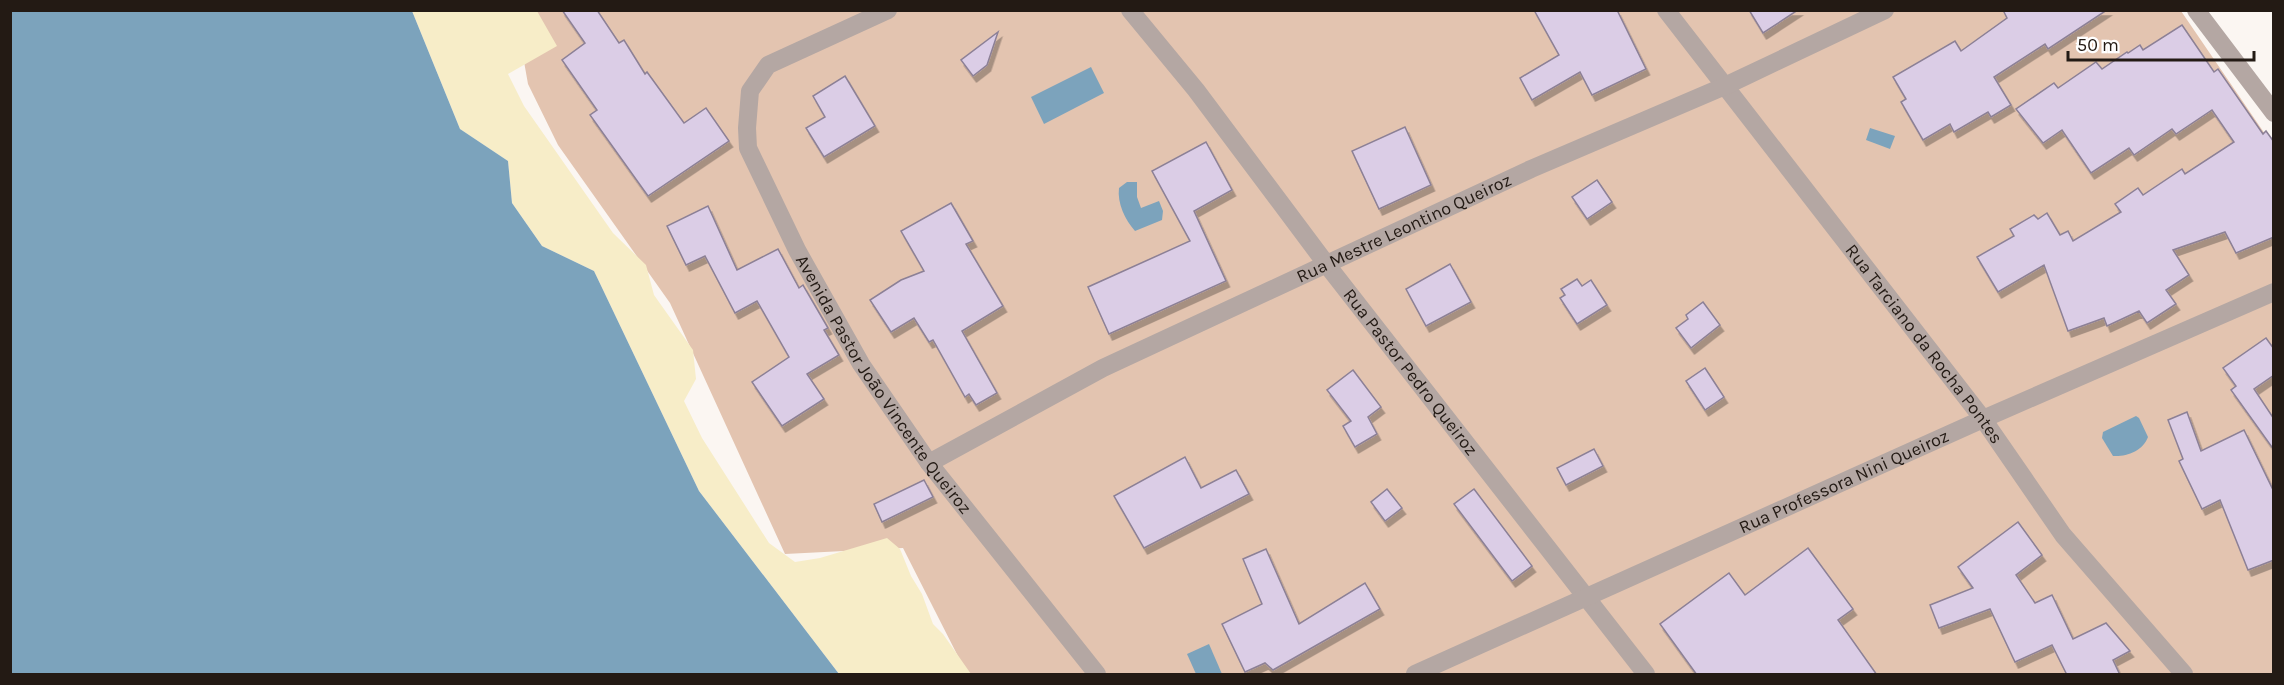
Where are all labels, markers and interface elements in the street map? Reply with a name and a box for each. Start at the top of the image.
scale bar [2068,24,2254,62]
text: 50 m [2077,34,2119,56]
street label: Rua Mestre Leontino Queiroz [1293,169,1515,288]
street label: Rua Tarciano da Rocha Pontes [1840,240,2008,448]
street label: Avenida Pastor João Vincente Queiroz [791,251,976,518]
street label: Rua Pastor Pedro Queiroz [1339,284,1482,460]
street label: Rua Professora Nini Queiroz [1735,425,1952,538]

